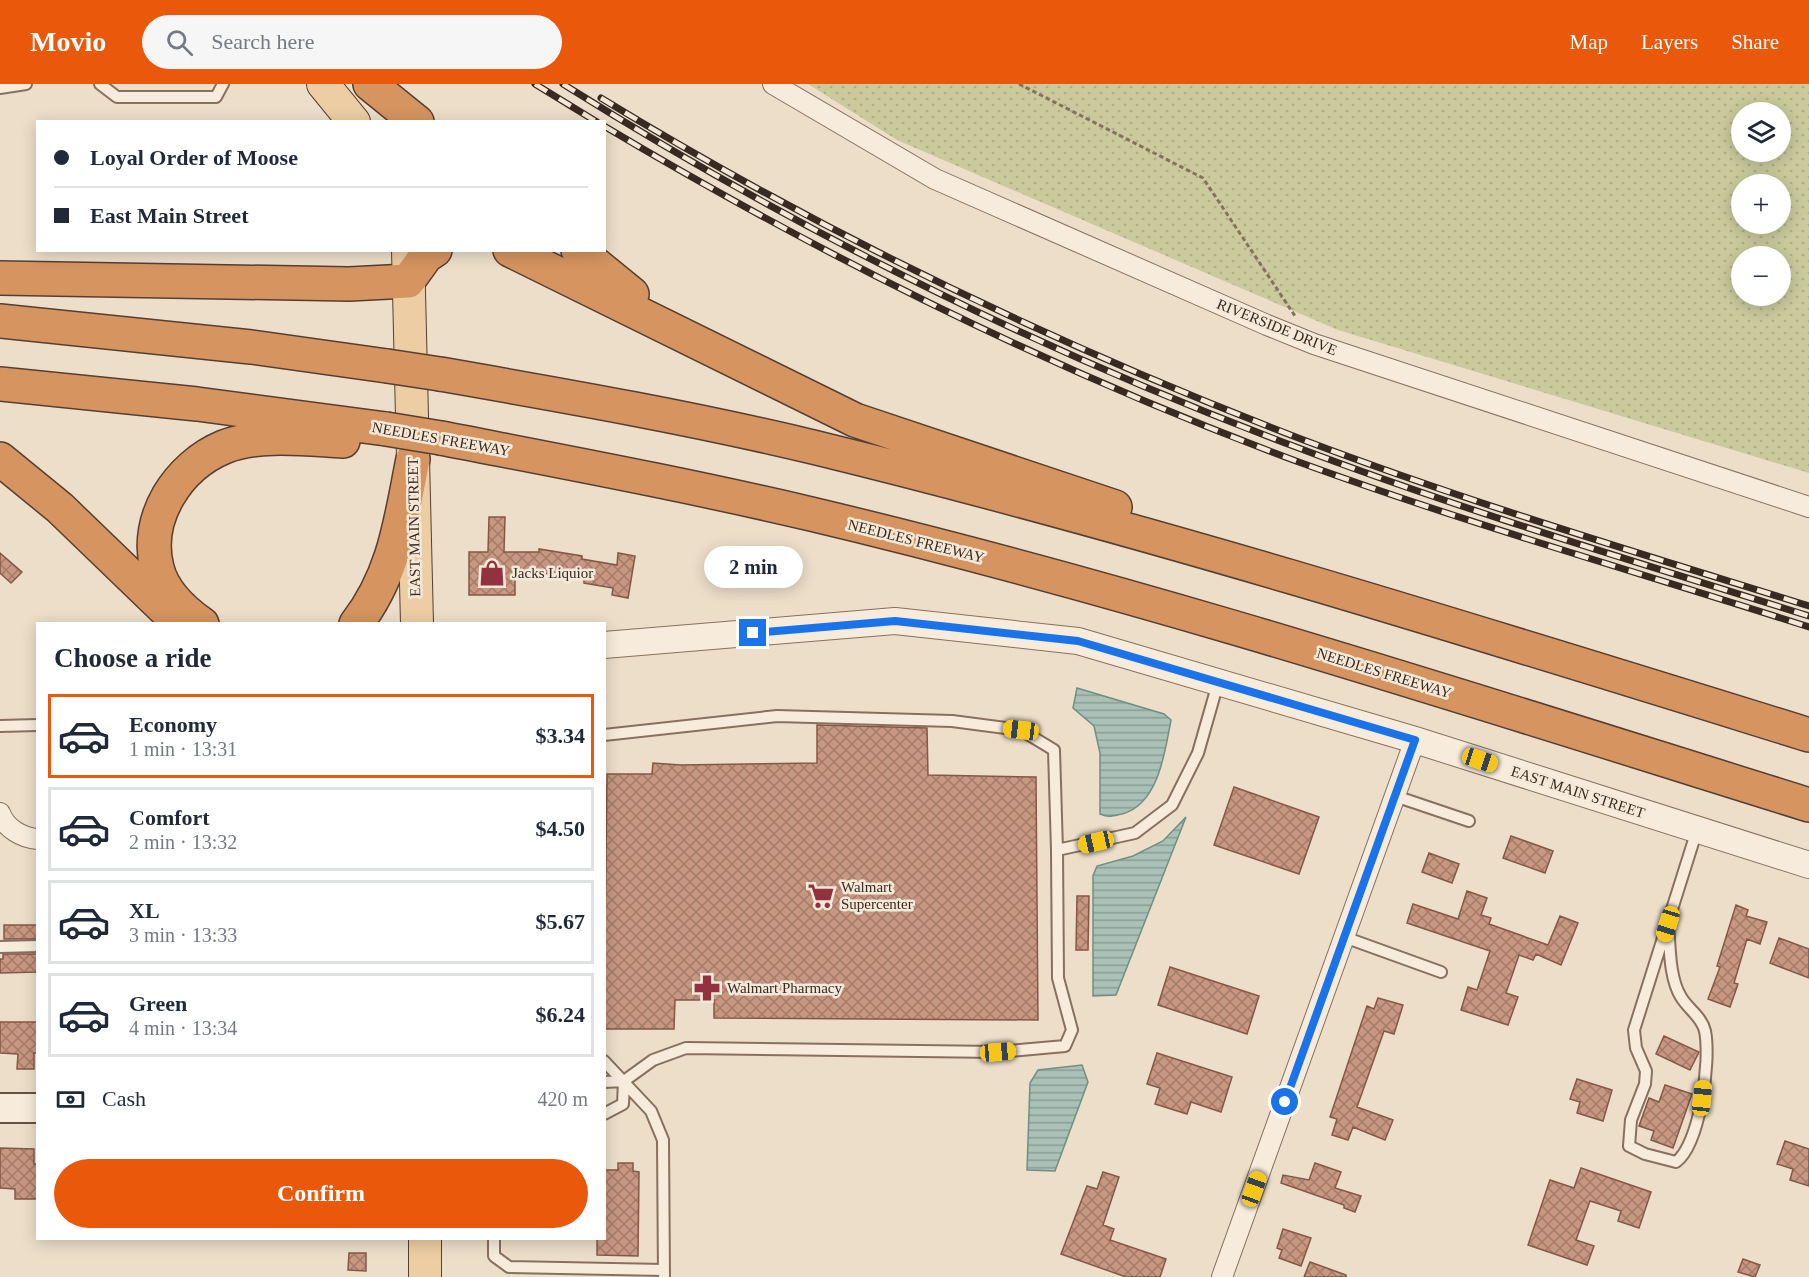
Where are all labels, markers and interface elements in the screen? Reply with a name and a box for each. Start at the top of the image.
search box [142,15,562,69]
text: Movio [30,26,106,57]
icon: search [163,26,196,59]
text: Search here [211,29,314,54]
text: Map [1570,30,1608,54]
text: Layers [1641,30,1698,54]
text: Share [1731,30,1779,54]
map controls [1731,102,1791,306]
button: layers [1731,102,1791,162]
text: Loyal Order of Moose [90,145,298,170]
button: + [1731,174,1791,234]
text: East Main Street [90,203,248,228]
button: − [1731,246,1791,306]
street label: RIVERSIDE DRIVE [1215,296,1339,358]
street label: NEEDLES FREEWAY [371,419,511,459]
street label: EAST MAIN STREET [405,457,423,597]
street label: NEEDLES FREEWAY [846,516,986,566]
callout: 2 min [704,546,802,588]
text: 2 min [729,556,778,578]
shop icon: Jacks Liquior [477,558,507,588]
place label: Jacks Liquior [512,565,593,581]
route end [739,619,766,646]
text: Choose a ride [54,643,212,673]
street label: NEEDLES FREEWAY [1315,645,1453,701]
icon: car [57,709,111,763]
text: Economy [129,712,217,737]
car [1002,719,1040,741]
text: $3.34 [536,723,585,748]
text: 1 min · 13:31 [129,738,237,760]
car [1460,746,1500,774]
street label: EAST MAIN STREET [1509,763,1647,821]
icon: car [57,802,111,856]
text: Comfort [129,805,210,830]
text: $4.50 [536,816,585,841]
car [1076,829,1116,855]
text: 2 min · 13:32 [129,831,237,853]
place label: Walmart Supercenter [841,879,913,912]
supermarket icon: Walmart Supercenter [806,881,836,911]
icon: car [57,895,111,949]
text: XL [129,898,160,923]
car [1654,904,1682,944]
text: $5.67 [536,909,585,934]
text: 3 min · 13:33 [129,924,237,946]
pharmacy icon: Walmart Pharmacy [692,973,722,1003]
place label: Walmart Pharmacy [727,980,842,996]
icon: car [57,988,111,1042]
text: Green [129,991,187,1016]
text: $6.24 [536,1002,585,1027]
text: 4 min · 13:34 [129,1017,237,1039]
car [979,1041,1017,1063]
car [1691,1079,1713,1117]
icon: cash [54,1083,87,1116]
text: Cash [102,1086,146,1111]
text: 420 m [537,1088,588,1110]
route start [1271,1088,1298,1115]
button: Confirm [54,1159,588,1228]
car [1239,1169,1269,1209]

